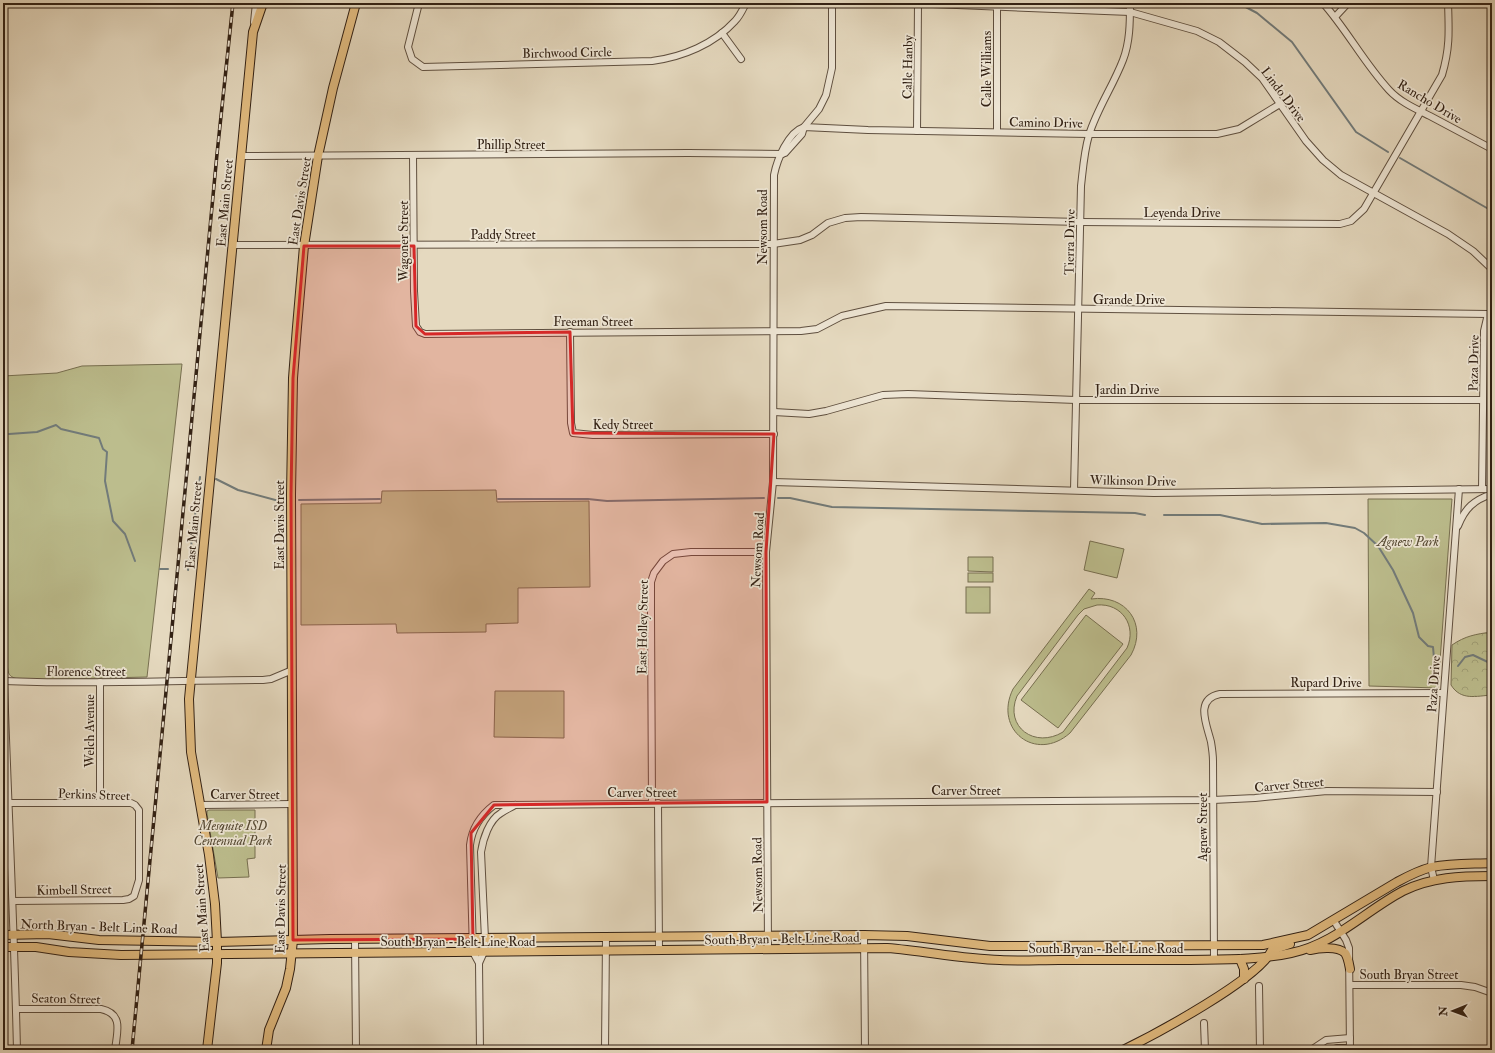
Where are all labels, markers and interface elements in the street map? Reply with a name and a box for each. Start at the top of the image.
street label: Calle Williams [979,30,995,107]
street label: Calle Hanby [899,34,918,99]
street label: Birchwood Circle [522,44,613,62]
street label: Lindo Drive [1257,64,1309,126]
street label: Rancho Drive [1394,76,1465,128]
street label: Camino Drive [1009,114,1084,132]
street label: Phillip Street [477,137,545,154]
street label: East Davis Street [285,156,315,247]
street label: East Main Street [213,158,237,248]
street label: Newsom Road [755,189,771,265]
street label: Wagoner Street [396,200,412,283]
street label: Leyenda Drive [1144,205,1221,222]
street label: Tierra Drive [1061,208,1079,275]
street label: Paddy Street [470,227,536,244]
street label: Grande Drive [1093,292,1166,308]
street label: Freeman Street [553,314,633,330]
street label: Paza Drive [1466,334,1483,392]
street label: Jardin Drive [1094,382,1160,398]
street label: Kedy Street [593,417,653,434]
street label: Wilkinson Drive [1089,472,1177,490]
street label: East Main Street [182,480,206,570]
street label: East Davis Street [272,480,288,570]
street label: Newsom Road [748,511,768,588]
park label: Agnew Park [1375,534,1439,550]
street label: East Holley Street [634,580,653,674]
street label: Paza Drive [1424,655,1444,713]
street label: Florence Street [46,664,126,680]
street label: Rupard Drive [1290,675,1362,692]
street label: Welch Avenue [82,694,98,769]
street label: Carver Street [1254,774,1324,796]
street label: Carver Street [931,783,1001,799]
street label: Carver Street [607,785,677,801]
street label: Perkins Street [57,786,130,804]
street label: Carver Street [210,787,280,803]
street label: Agnew Street [1195,793,1211,862]
park label: Mesquite ISD Centennial Park [194,818,272,849]
street label: Newsom Road [749,836,767,913]
street label: East Main Street [191,863,213,952]
street label: East Davis Street [272,864,290,954]
street label: Kimbell Street [36,881,112,899]
street label: North Bryan - Belt Line Road [20,916,178,939]
street label: South Bryan - Belt Line Road [704,930,860,949]
street label: South Bryan - Belt Line Road [381,934,536,951]
street label: South Bryan - Belt Line Road [1029,941,1184,958]
street label: South Bryan Street [1359,967,1459,984]
street label: Seaton Street [31,990,101,1008]
north arrow [1433,991,1473,1031]
text: N [1437,1005,1450,1017]

